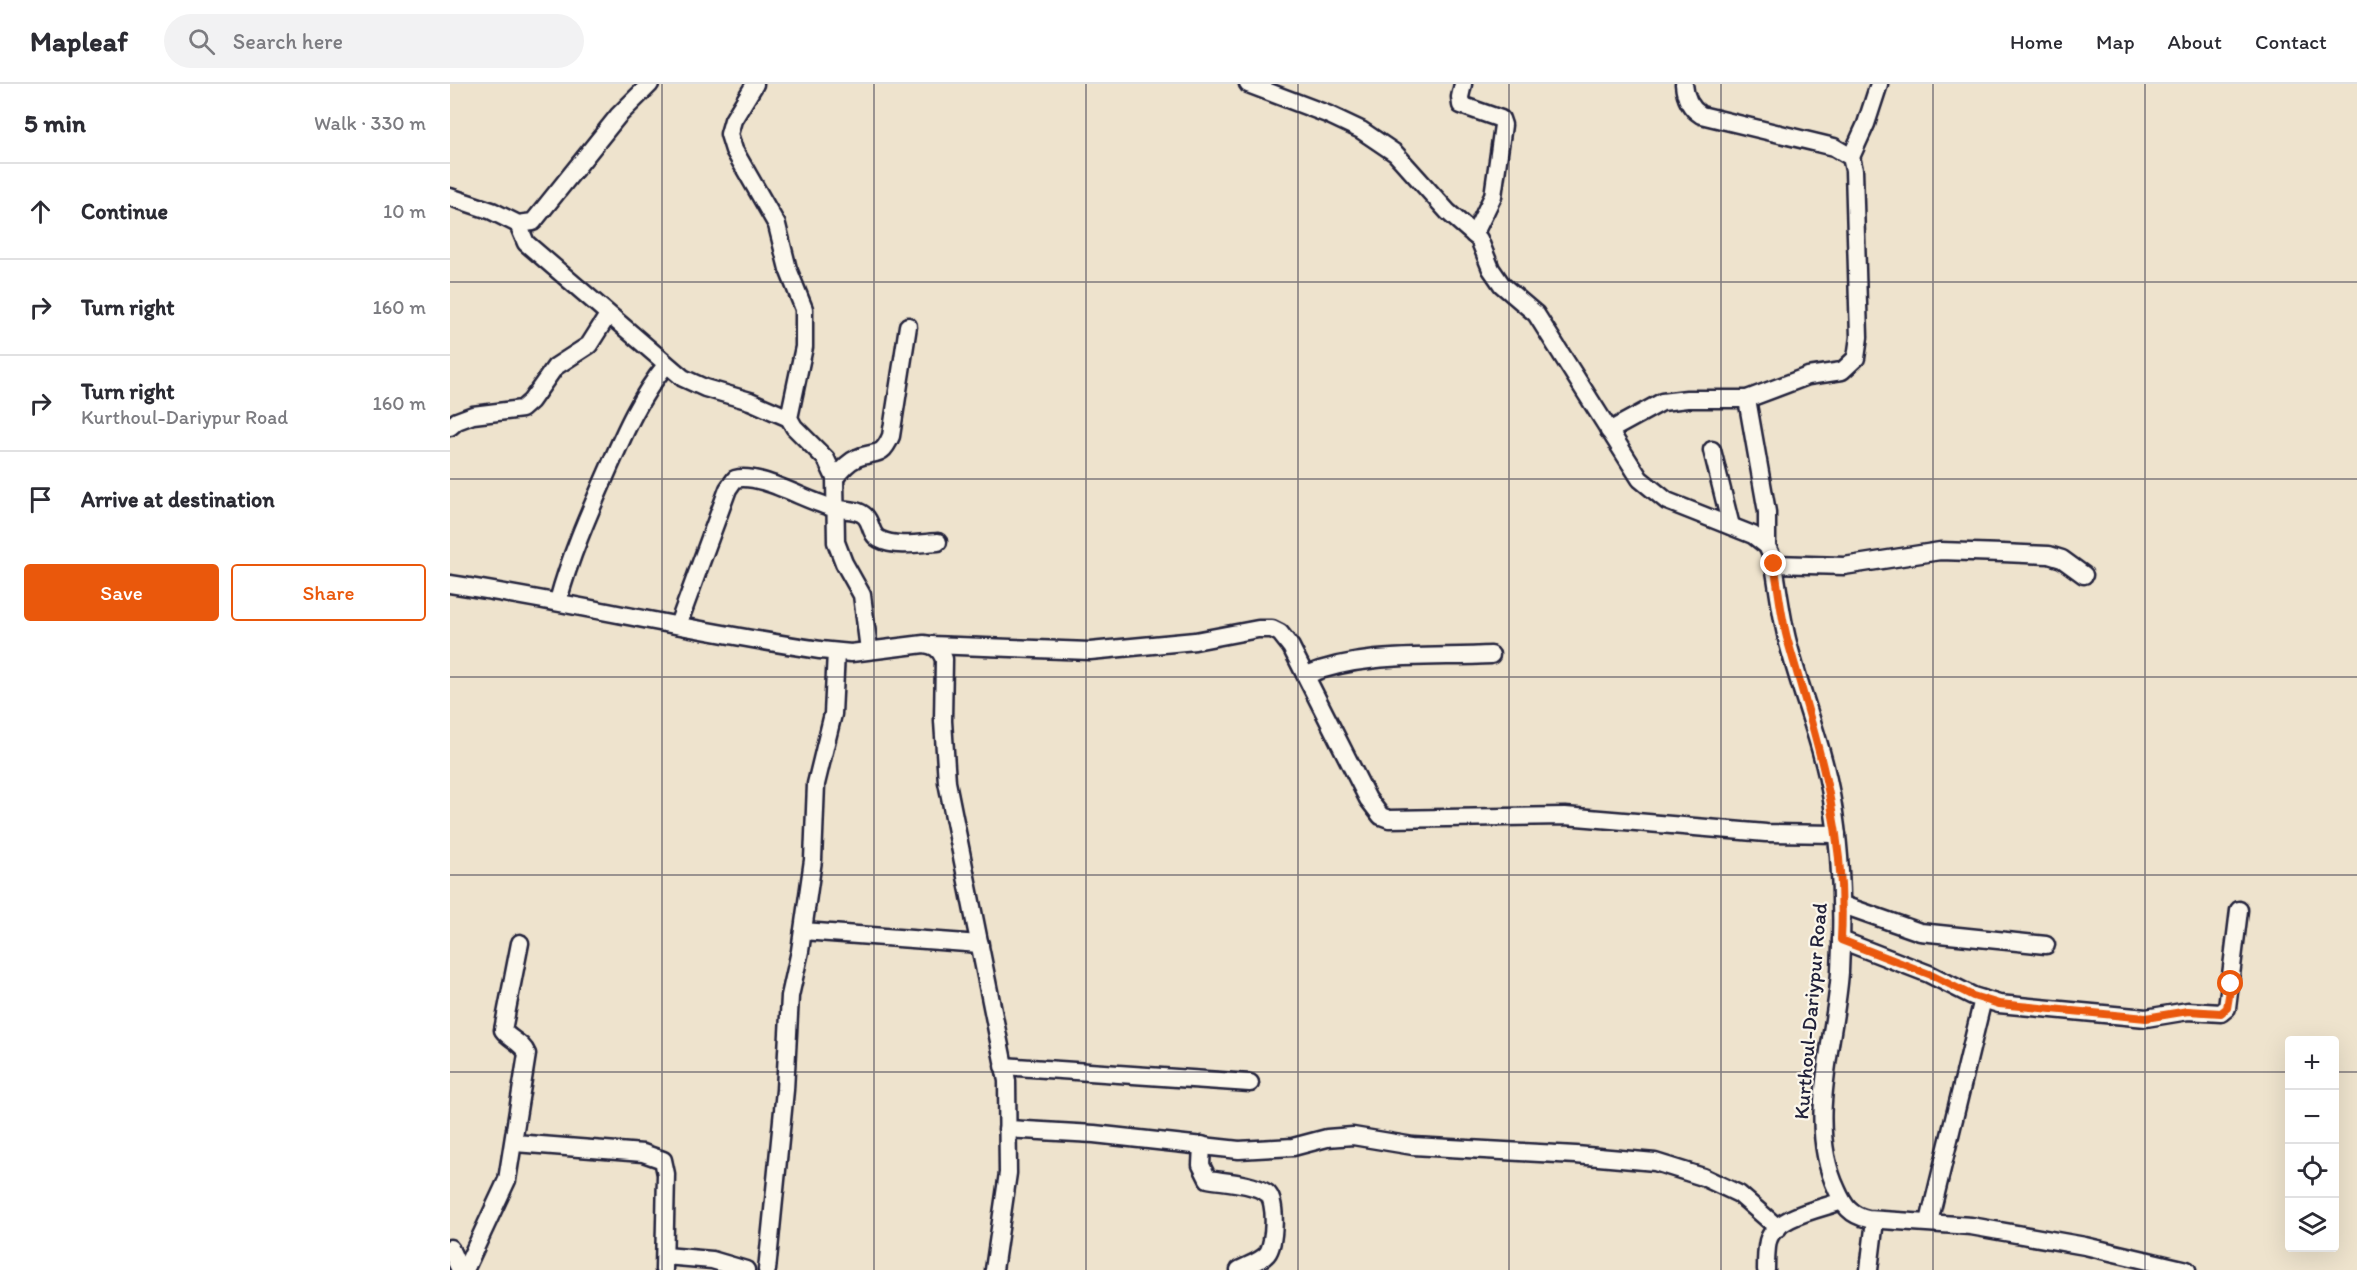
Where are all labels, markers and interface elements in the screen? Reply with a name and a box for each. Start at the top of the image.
search box [164,14,584,68]
text: Mapleaf [30,24,128,58]
icon: search [185,25,218,58]
text: Search here [233,28,343,55]
text: Home [2010,29,2063,54]
text: Map [2096,29,2135,54]
text: About [2168,29,2222,54]
text: Contact [2255,29,2327,54]
text: 5 min [24,107,86,139]
text: Walk · 330 m [314,111,426,135]
icon: ahead [24,195,57,228]
text: Continue [81,198,168,225]
text: 10 m [383,199,426,223]
icon: right [24,291,57,324]
text: Turn right [81,294,175,321]
text: 160 m [373,295,426,319]
text: Turn right [81,378,175,405]
icon: right [24,387,57,420]
text: 160 m [373,391,426,415]
text: Kurthoul-Dariypur Road [81,405,288,429]
icon: arrive [24,483,57,516]
text: Arrive at destination [81,486,275,513]
route end [1760,550,1786,576]
button: Save [24,564,219,621]
button: Share [231,564,426,621]
street label: Kurthoul-Dariypur Road [1788,901,1832,1120]
route start [2217,970,2243,996]
map controls [2285,1036,2339,1252]
button: + [2285,1036,2339,1090]
button: − [2285,1090,2339,1144]
button: locate [2285,1144,2339,1198]
button: layers [2285,1198,2339,1252]

